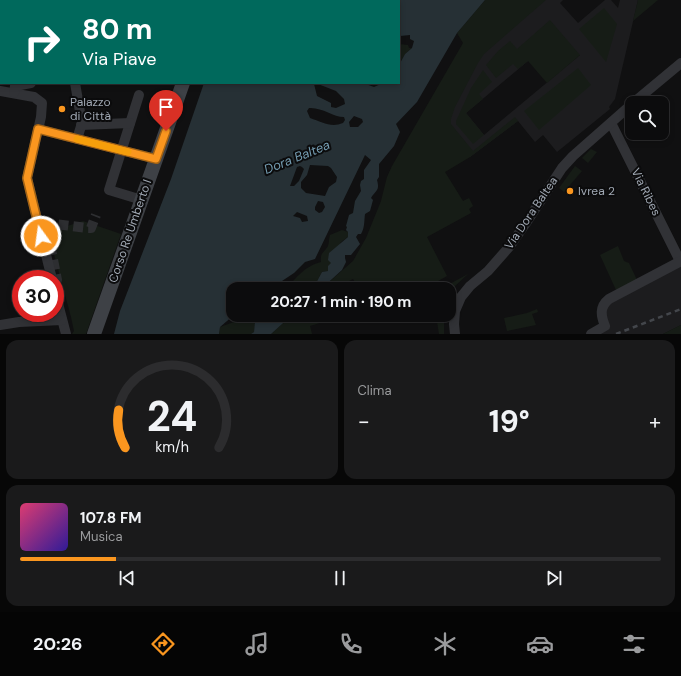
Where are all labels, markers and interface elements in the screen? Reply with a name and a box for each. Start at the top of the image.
text: 80 m [82,11,152,48]
icon: right [16,16,68,68]
text: Via Piave [82,47,156,71]
pin [149,90,183,131]
place label: Palazzo di Città [70,94,111,124]
icon: arrive [155,96,177,118]
map controls [625,96,669,140]
button: search [625,96,669,140]
marker: Palazzo di Città [57,104,67,114]
water label: Dora Baltea [261,136,333,178]
street label: Via Ribes [628,166,664,218]
street label: Via Dora Baltea [501,174,561,252]
street label: Corso Re Umberto I [105,177,155,285]
place label: Ivrea 2 [578,183,615,199]
marker: Ivrea 2 [565,186,575,196]
position arrow [20,215,62,257]
speed limit sign: 30 [12,270,64,322]
text: 20:27 · 1 min · 190 m [271,292,411,312]
text: Clima [358,382,392,399]
text: 24 [146,389,197,443]
text: 19° [489,402,530,441]
text: − [358,407,370,436]
text: + [649,407,661,436]
text: km/h [155,437,189,455]
text: 107.8 FM [80,508,142,528]
text: Musica [80,528,123,545]
icon: previous [116,567,138,589]
icon: pause [329,567,351,589]
icon: next [543,567,565,589]
icon: directions [149,630,177,658]
icon: music [243,630,271,658]
icon: phone [337,630,365,658]
icon: climate [431,630,459,658]
icon: car [526,630,554,658]
icon: filters [620,630,648,658]
text: 20:26 [33,632,82,656]

